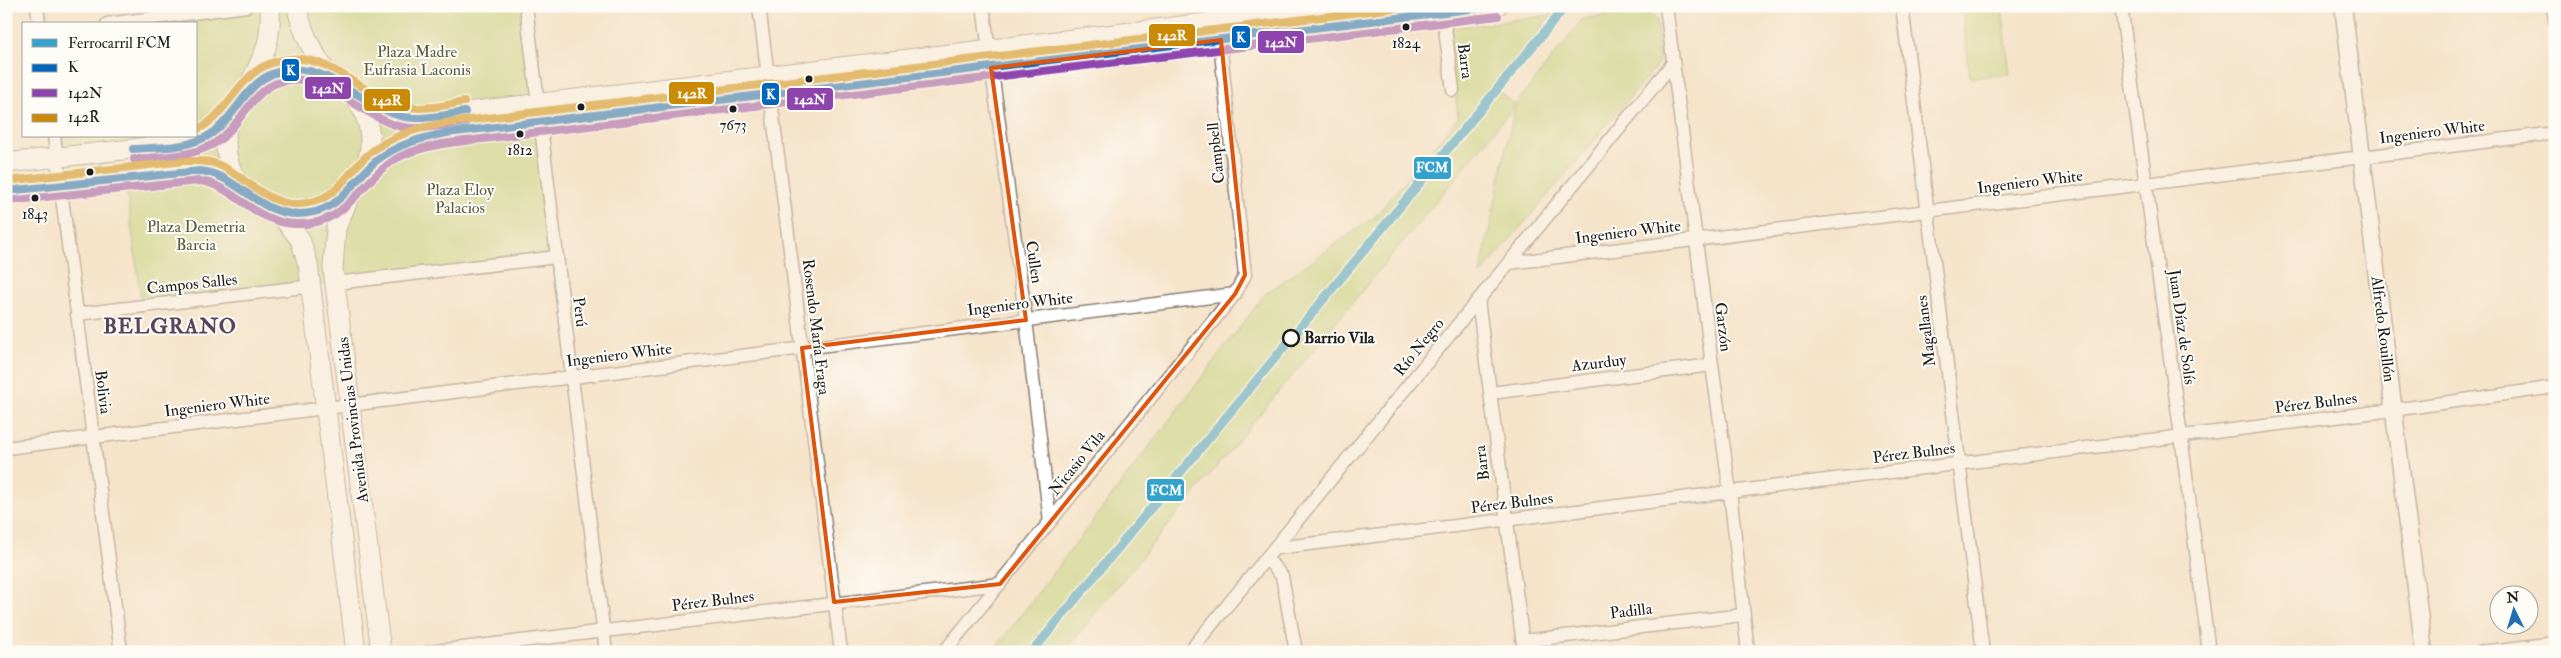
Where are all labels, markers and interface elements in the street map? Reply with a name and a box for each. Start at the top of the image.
legend [22,22,198,138]
marker: 1824 [1401,22,1411,32]
line badge: 142R [1148,23,1196,47]
line badge: K [1231,25,1251,49]
text: 142R [1157,27,1188,44]
text: K [1236,29,1247,46]
line badge: 142N [1257,30,1305,54]
text: Ferrocarril FCM [68,34,171,53]
text: 142N [1265,34,1298,51]
place label: 1824 [1392,34,1421,53]
park label: Plaza Madre Eufrasia Laconis [363,42,471,80]
street label: Barra [1453,42,1477,80]
text: K [68,58,79,77]
line badge: K [281,58,300,82]
text: K [286,62,297,79]
unlabelled marker [804,74,814,84]
line badge: 142N [304,76,352,100]
text: 142N [312,80,345,97]
line badge: 142R [668,81,715,105]
line badge: K [761,82,780,106]
text: 142N [68,84,103,103]
text: 142R [677,85,708,102]
text: K [766,86,777,103]
line badge: 142N [786,87,834,111]
line badge: 142R [363,88,411,112]
text: 142N [794,91,827,108]
text: 142R [372,92,403,109]
unlabelled marker [576,102,586,112]
marker: 7673 [728,104,738,114]
text: 142R [68,108,101,127]
place label: 7673 [719,116,747,135]
street label: Ingeniero White [2378,116,2486,148]
street label: Campbell [1203,121,1230,185]
marker: 1812 [515,129,525,139]
place label: 1812 [507,141,533,160]
line badge: FCM [1413,156,1452,180]
text: FCM [1416,159,1449,176]
street label: Ingeniero White [1976,166,2084,198]
unlabelled marker [85,167,95,177]
park label: Plaza Eloy Palacios [426,180,495,218]
marker: 1843 [30,193,40,203]
place label: 1843 [22,205,48,224]
street label: Ingeniero White [1574,216,1682,248]
park label: Plaza Demetria Barcia [147,217,246,255]
street label: Cullen [1021,239,1047,285]
street label: Rosendo María Fraga [798,258,834,397]
street label: Juan Díaz de Solís [2163,267,2200,386]
street label: Campos Salles [146,269,238,300]
street label: Alfredo Rouillón [2366,274,2399,383]
street label: Ingeniero White [966,288,1074,320]
street label: Magallanes [1912,294,1940,368]
street label: Perú [568,296,592,328]
street label: Garzón [1710,301,1736,353]
district label: BELGRANO [103,313,237,340]
street label: Río Negro [1390,314,1449,380]
place label: Barrio Vila [1304,328,1375,348]
marker: Barrio Vila [1282,329,1300,347]
street label: Avenida Provincias Unidas [333,336,373,505]
street label: Ingeniero White [565,339,673,371]
street label: Azurduy [1569,350,1629,376]
street label: Bolivia [90,369,116,416]
street label: Pérez Bulnes [2274,388,2358,418]
street label: Ingeniero White [163,389,271,421]
street label: Nicasio Vila [1045,426,1110,500]
street label: Pérez Bulnes [1872,438,1956,468]
street label: Barra [1470,444,1494,482]
line badge: FCM [1146,478,1185,502]
text: FCM [1150,482,1183,499]
street label: Pérez Bulnes [1470,488,1554,518]
street label: Pérez Bulnes [671,586,755,616]
north arrow [2488,586,2538,636]
text: N [2505,588,2520,607]
street label: Padilla [1609,598,1654,624]

